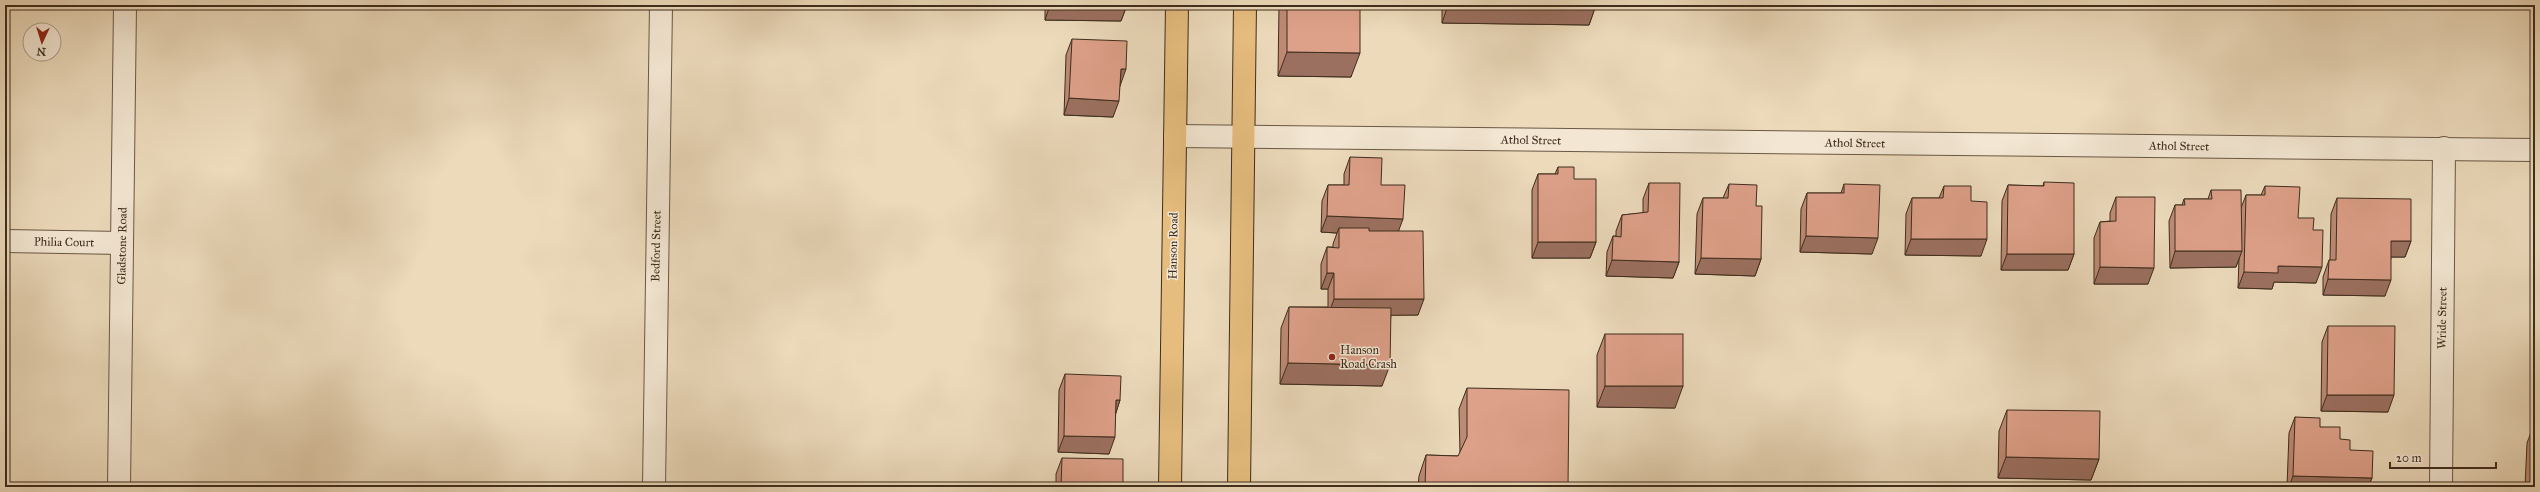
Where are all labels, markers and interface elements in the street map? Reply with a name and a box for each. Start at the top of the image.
north arrow [22,22,62,62]
text: N [36,45,46,58]
street label: Athol Street [1500,132,1562,148]
street label: Athol Street [1824,135,1886,151]
street label: Athol Street [2148,138,2210,154]
street label: Gladstone Road [114,207,130,285]
street label: Bedford Street [648,209,664,282]
street label: Hanson Road [1165,212,1181,280]
street label: Philia Court [34,234,95,250]
street label: Wride Street [2434,286,2450,349]
place label: Hanson Road Crash [1340,343,1397,371]
marker: Hanson Road Crash [1327,352,1337,362]
scale bar [2390,444,2496,470]
text: 20 m [2396,451,2422,465]

